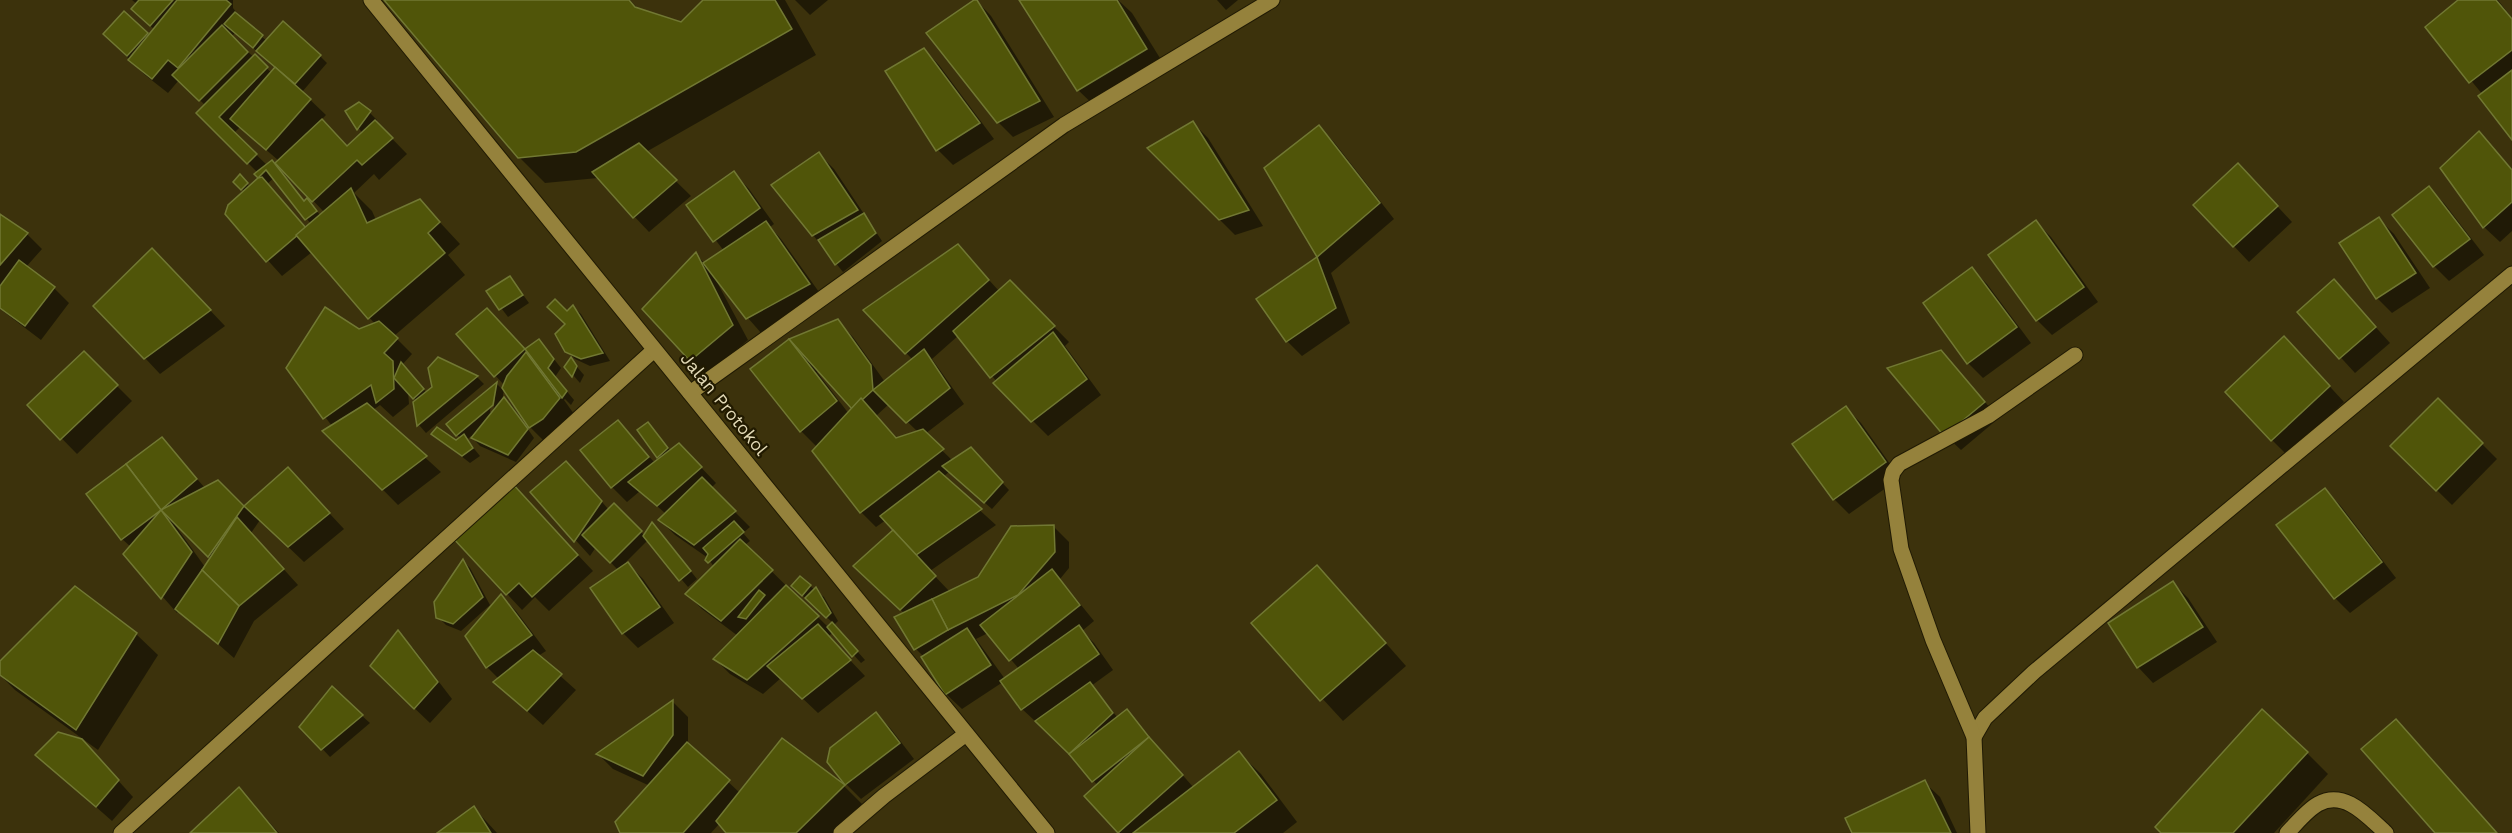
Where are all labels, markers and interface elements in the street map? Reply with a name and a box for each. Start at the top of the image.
street label: Jalan Protokol [677,348,773,460]

